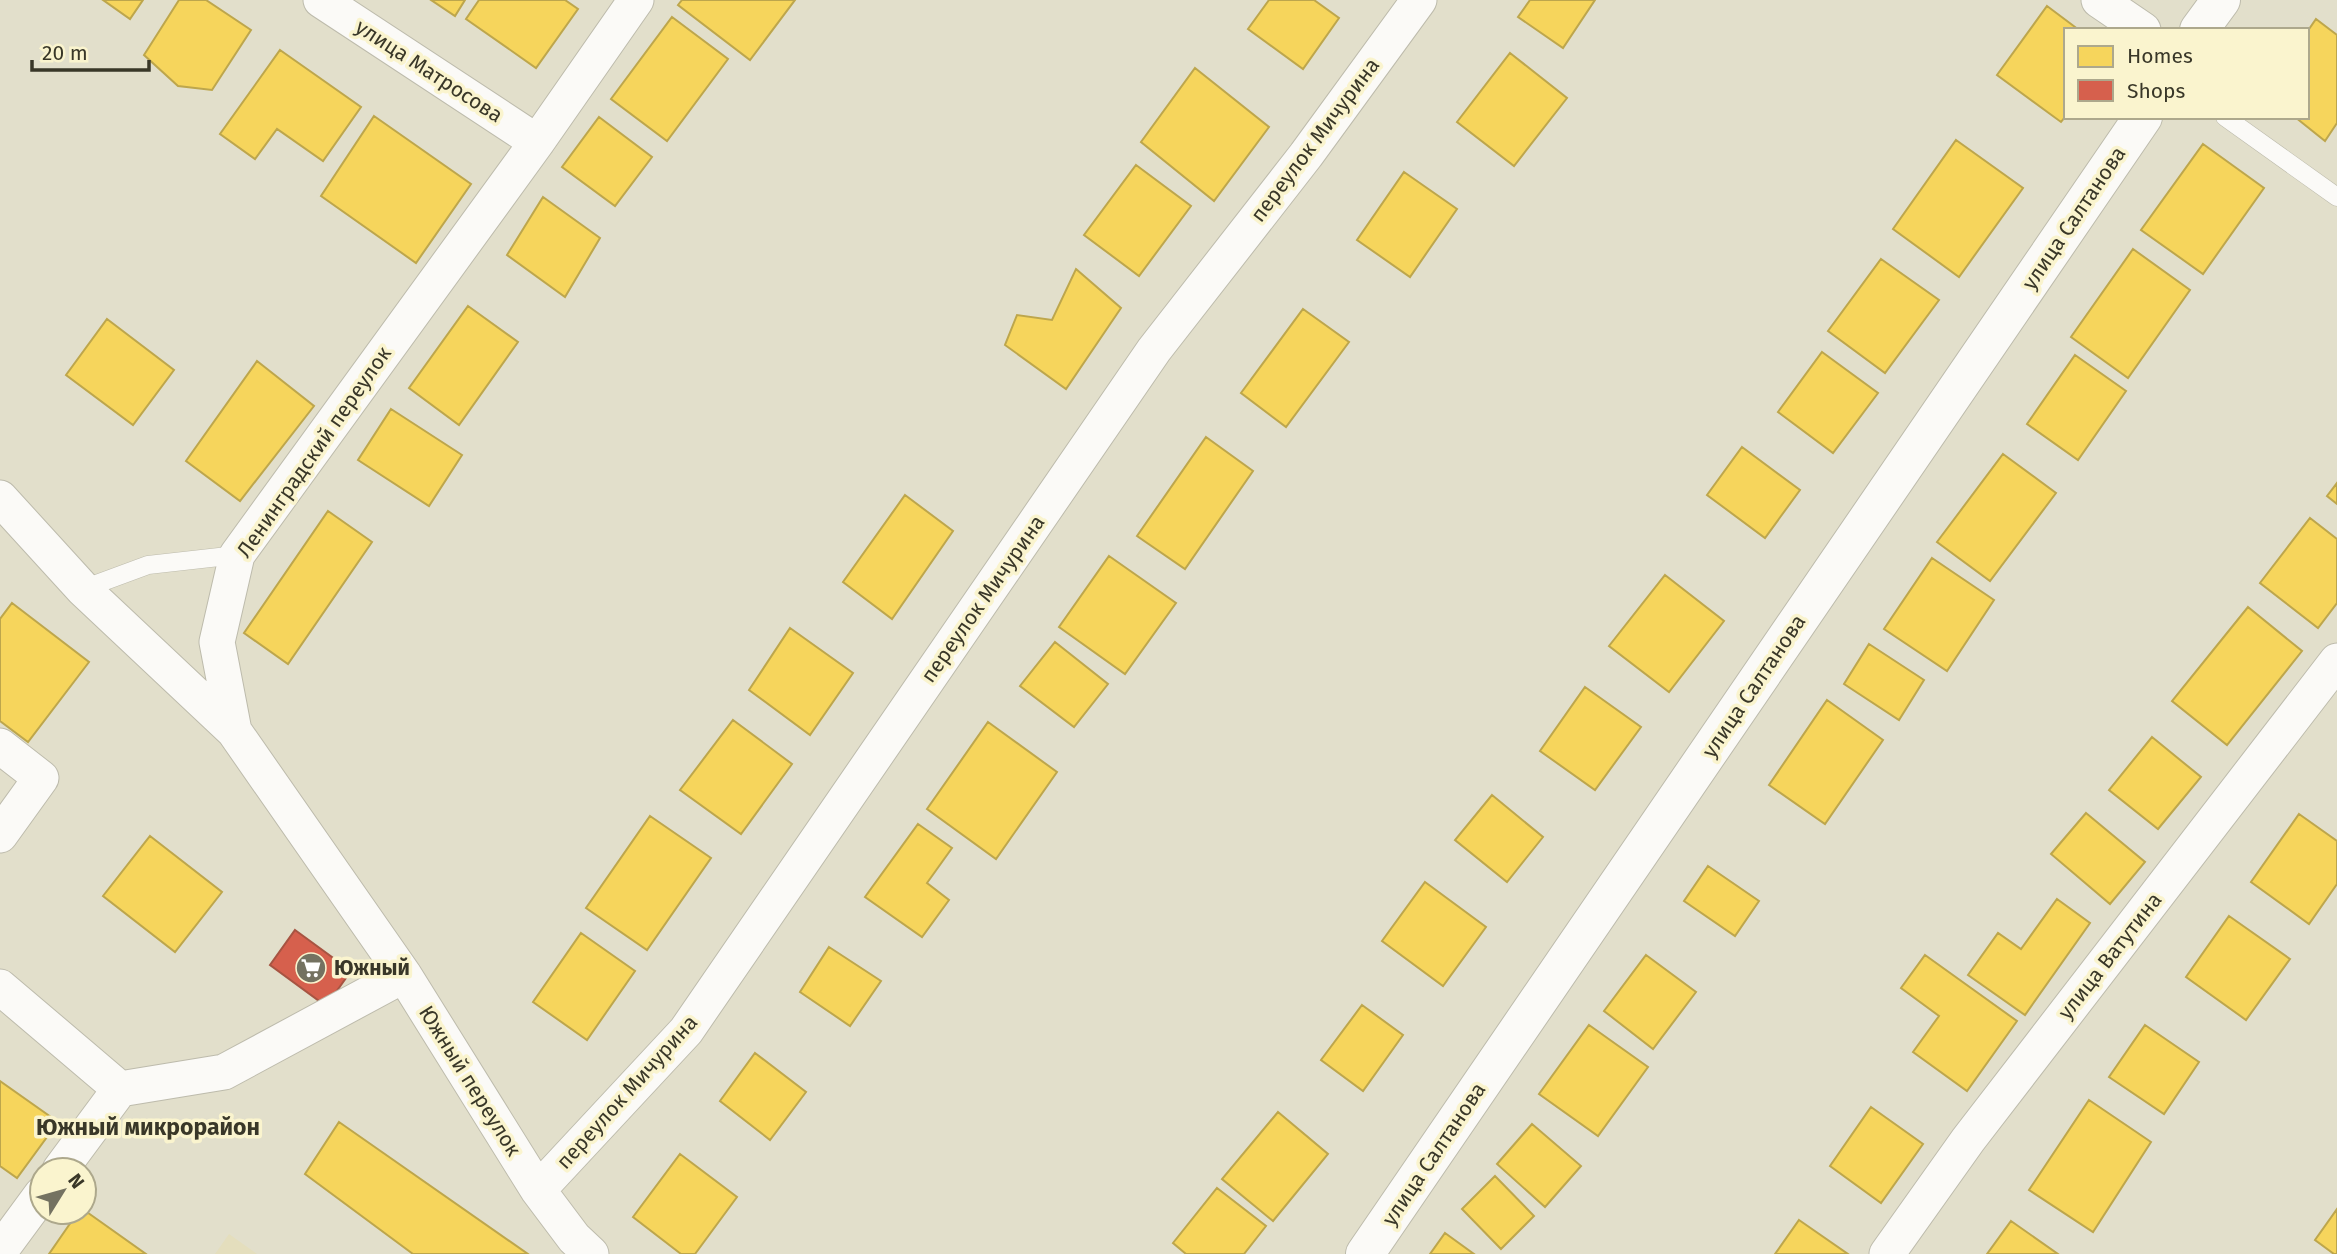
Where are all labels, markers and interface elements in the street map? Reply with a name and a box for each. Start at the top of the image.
street label: улица Матросова [350,14,508,128]
scale bar [32,28,149,72]
legend [2064,28,2309,119]
text: 20 m [42,40,88,66]
text: Homes [2127,43,2193,69]
street label: переулок Мичурина [1245,53,1385,227]
text: Shops [2127,78,2185,104]
street label: улица Салтанова [2017,142,2131,294]
street label: Ленинградский переулок [231,341,397,563]
street label: переулок Мичурина [915,510,1051,688]
street label: улица Салтанова [1697,610,1811,762]
street label: улица Ватутина [2052,887,2168,1025]
supermarket icon: Южный [294,951,328,985]
place label: Южный [334,955,410,981]
street label: Южный переулок [413,1001,527,1161]
street label: переулок Мичурина [551,1010,703,1174]
street label: улица Салтанова [1377,1078,1491,1230]
district label: Южный микрорайон [36,1113,260,1141]
north arrow [28,1156,98,1226]
text: N [63,1169,89,1193]

